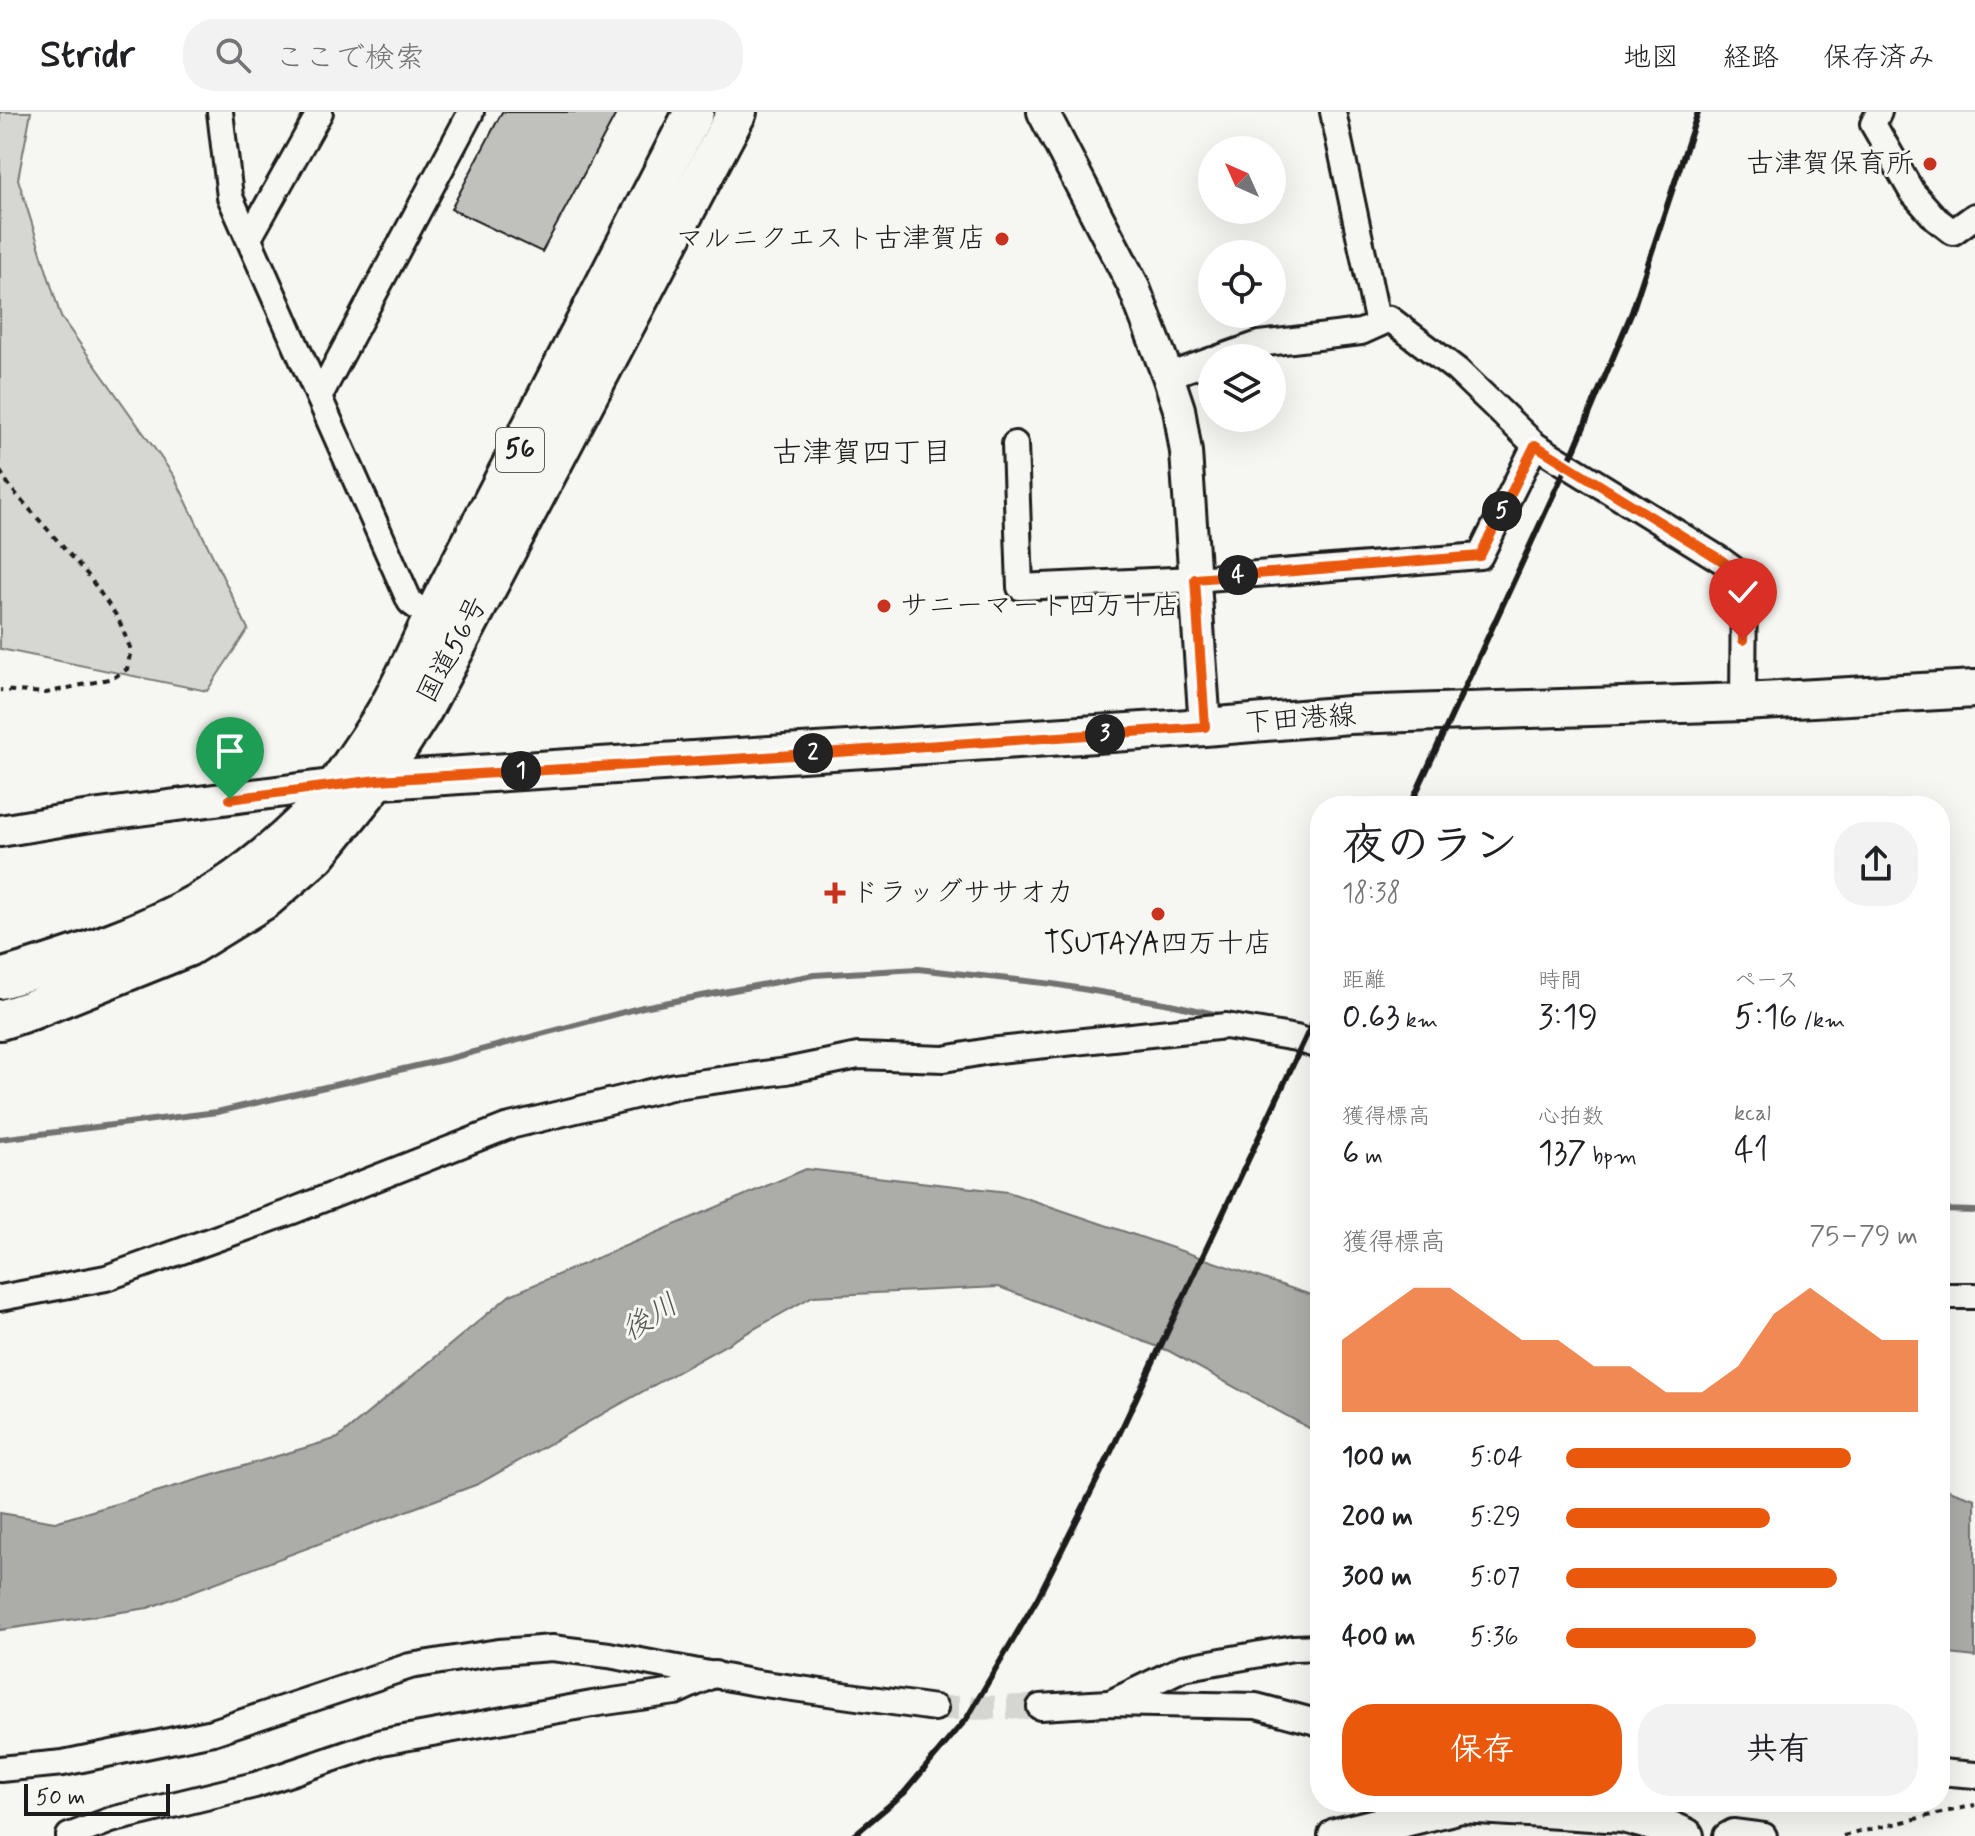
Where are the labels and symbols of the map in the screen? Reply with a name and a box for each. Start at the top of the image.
north arrow [1198,136,1286,224]
place label: 古津賀保育所 [1746,146,1914,183]
marker: 古津賀保育所 [1921,155,1939,173]
place label: マルニクエスト古津賀店 [676,221,986,258]
marker: マルニクエスト古津賀店 [993,230,1011,248]
road number: 56 [496,428,544,472]
district label: 古津賀四丁目 [772,434,952,473]
pin: 5 [1482,491,1522,531]
pin: 4 [1218,555,1258,595]
pin [1709,558,1777,640]
place label: サニーマート四万十店 [900,588,1180,625]
street label: 国道56号 [409,590,497,710]
marker: サニーマート四万十店 [875,597,893,615]
street label: 下田港線 [1243,698,1357,742]
pin: 3 [1085,714,1125,754]
pin [196,717,264,799]
pin: 2 [793,733,833,773]
pin: 1 [501,751,541,791]
place label: ドラッグササオカ [851,875,1074,912]
marker: ドラッグササオカ [826,884,844,902]
marker: TSUTAYA四万十店 [1149,905,1167,923]
place label: TSUTAYA四万十店 [1044,926,1272,963]
water label: 後川 [614,1286,686,1350]
scale bar [24,1780,170,1816]

